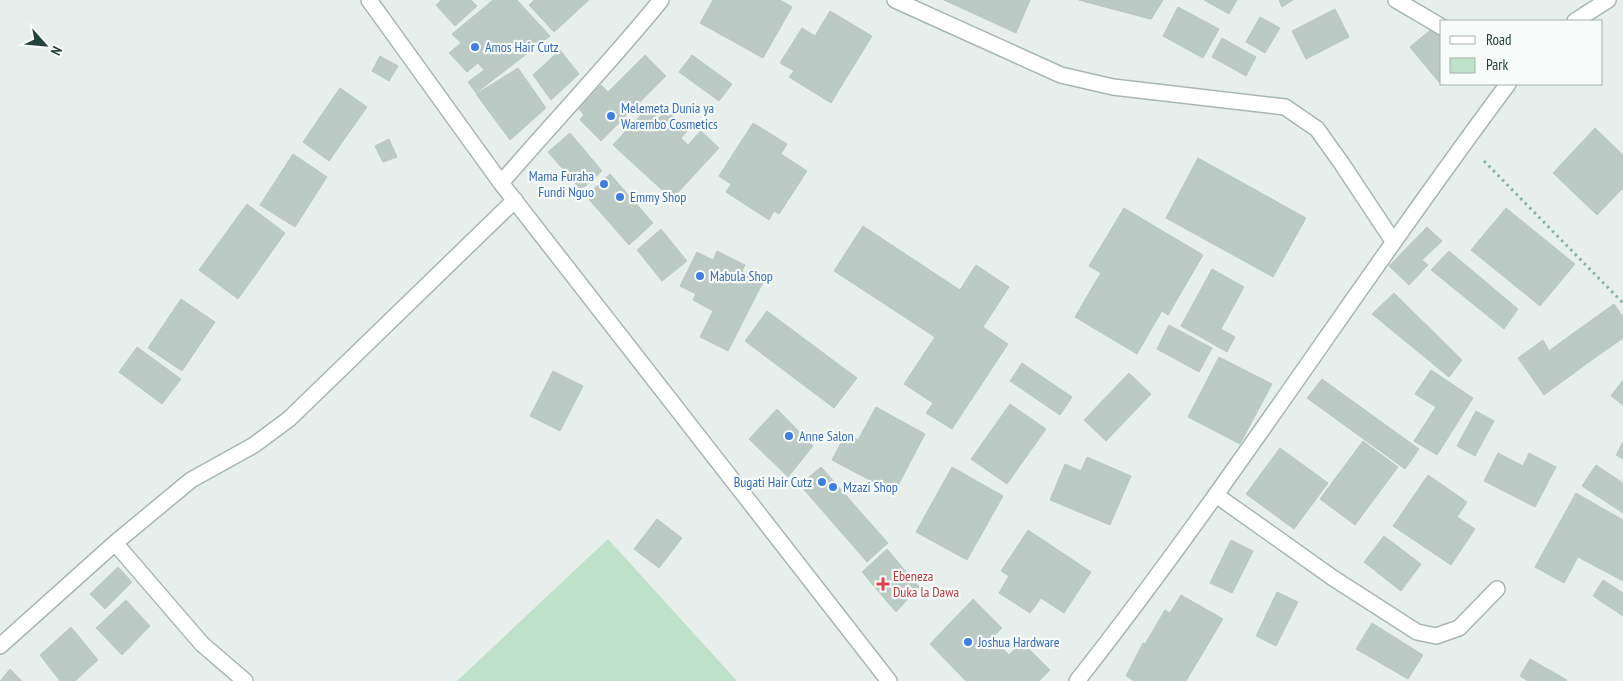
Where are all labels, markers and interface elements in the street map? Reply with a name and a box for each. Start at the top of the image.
north arrow [20,20,70,70]
legend [1440,20,1603,85]
text: Road [1486,30,1512,49]
place label: Amos Hair Cutz [485,38,559,56]
marker: Amos Hair Cutz [469,41,481,53]
text: N [47,43,66,58]
text: Park [1486,55,1508,74]
place label: Melemeta Dunia ya Warembo Cosmetics [621,99,718,133]
marker: Melemeta Dunia ya Warembo Cosmetics [605,110,617,122]
place label: Mama Furaha Fundi Nguo [529,167,594,201]
marker: Mama Furaha Fundi Nguo [598,178,610,190]
place label: Emmy Shop [630,188,686,206]
marker: Emmy Shop [614,191,626,203]
place label: Mabula Shop [710,267,773,285]
marker: Mabula Shop [694,270,706,282]
place label: Anne Salon [799,427,854,445]
marker: Anne Salon [783,430,795,442]
place label: Bugati Hair Cutz [734,473,812,491]
marker: Bugati Hair Cutz [816,476,828,488]
place label: Mzazi Shop [843,478,898,496]
marker: Mzazi Shop [827,481,839,493]
place label: Ebeneza Duka la Dawa [893,567,959,601]
marker: Ebeneza Duka la Dawa [877,578,889,590]
place label: Joshua Hardware [977,633,1060,651]
marker: Joshua Hardware [962,636,974,648]

